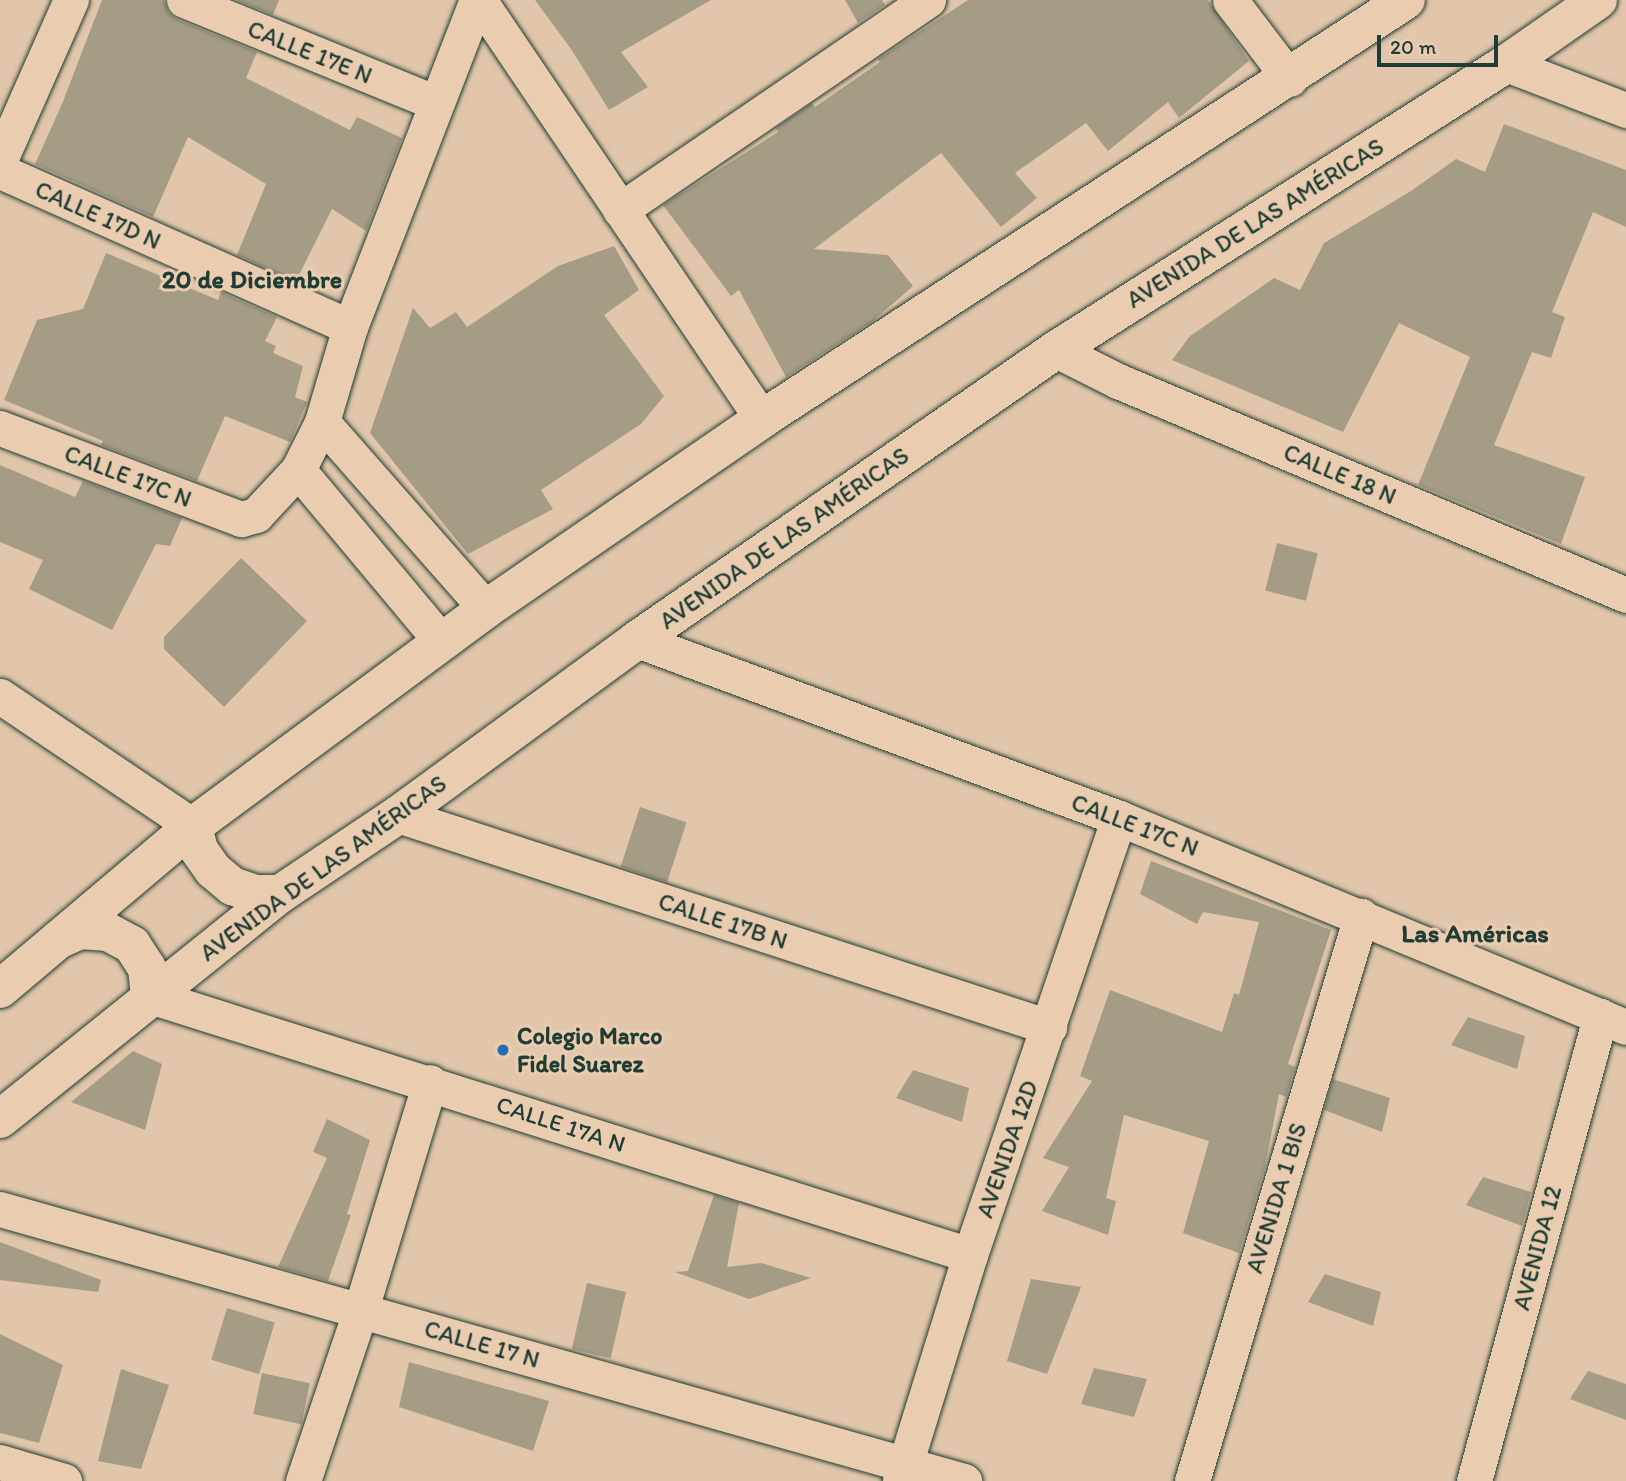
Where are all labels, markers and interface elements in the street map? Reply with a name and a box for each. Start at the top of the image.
street label: CALLE 17E N [244,14,376,90]
scale bar [1381,21,1502,65]
text: 20 m [1390,34,1436,59]
street label: AVENIDA DE LAS AMÉRICAS [1121,132,1389,314]
street label: CALLE 17D N [31,175,165,255]
district label: 20 de Diciembre [162,264,342,296]
street label: CALLE 18 N [1279,437,1401,511]
street label: CALLE 17C N [60,439,196,513]
street label: AVENIDA DE LAS AMÉRICAS [654,441,914,635]
street label: AVENIDA DE LAS AMÉRICAS [194,769,452,967]
street label: CALLE 17C N [1067,788,1203,862]
street label: CALLE 17B N [655,887,791,955]
district label: Las Américas [1401,918,1549,950]
place label: Colegio Marco Fidel Suarez [517,1022,663,1078]
marker: Colegio Marco Fidel Suarez [495,1042,511,1058]
street label: AVENIDA 12D [970,1076,1044,1222]
street label: CALLE 17A N [493,1090,629,1158]
street label: AVENIDA 1 BIS [1239,1118,1313,1278]
street label: AVENIDA 12 [1507,1183,1567,1313]
street label: CALLE 17 N [421,1314,543,1374]

